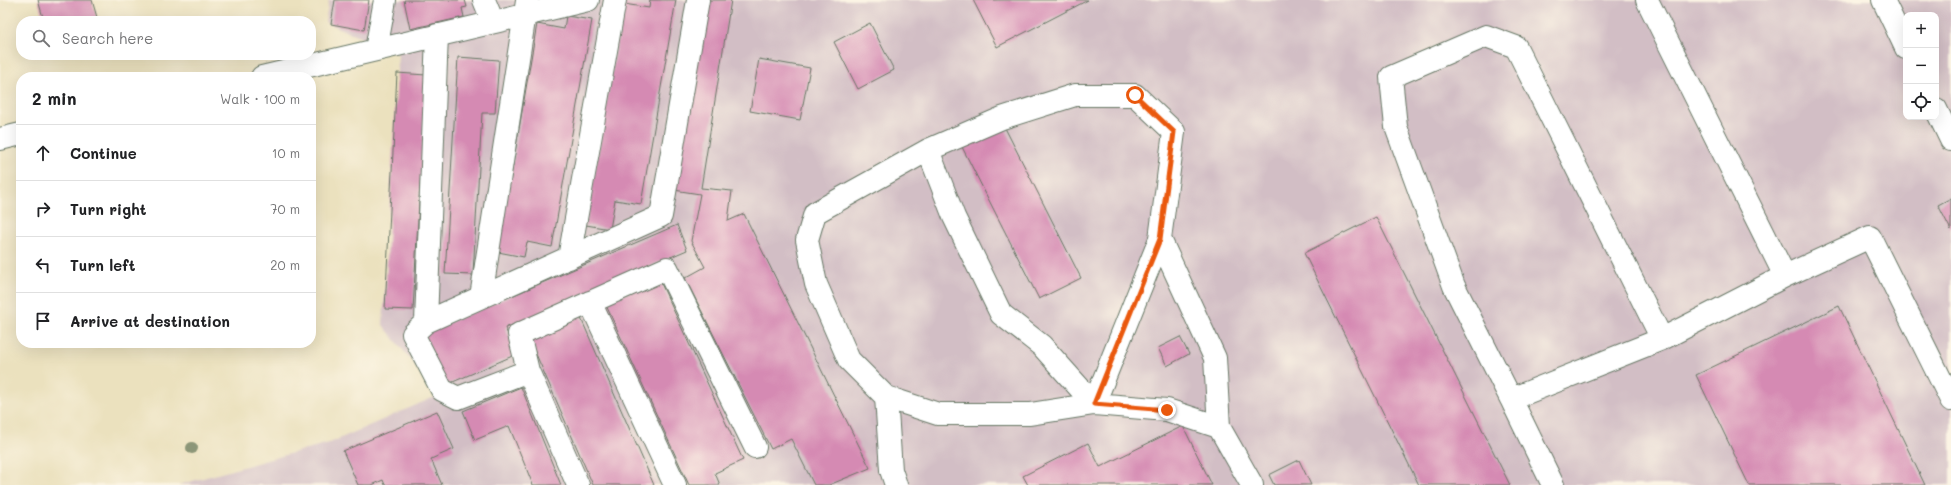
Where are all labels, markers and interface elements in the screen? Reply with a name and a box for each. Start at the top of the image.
map controls [1903,12,1939,120]
button: + [1903,12,1939,48]
search box [16,16,316,60]
icon: search [30,27,52,49]
text: Search here [62,28,153,48]
button: − [1903,48,1939,84]
button: locate [1903,84,1939,120]
route start [1126,86,1144,104]
text: 2 min [32,87,77,109]
text: Walk · 100 m [220,90,300,107]
icon: ahead [32,142,54,164]
text: Continue [70,143,137,163]
text: 10 m [272,144,300,161]
icon: right [32,198,54,220]
text: Turn right [70,199,147,219]
text: 70 m [270,200,300,217]
icon: left [32,254,54,276]
text: Turn left [70,255,135,275]
text: 20 m [270,256,300,273]
icon: arrive [32,310,54,332]
text: Arrive at destination [70,311,230,331]
route end [1158,401,1176,419]

